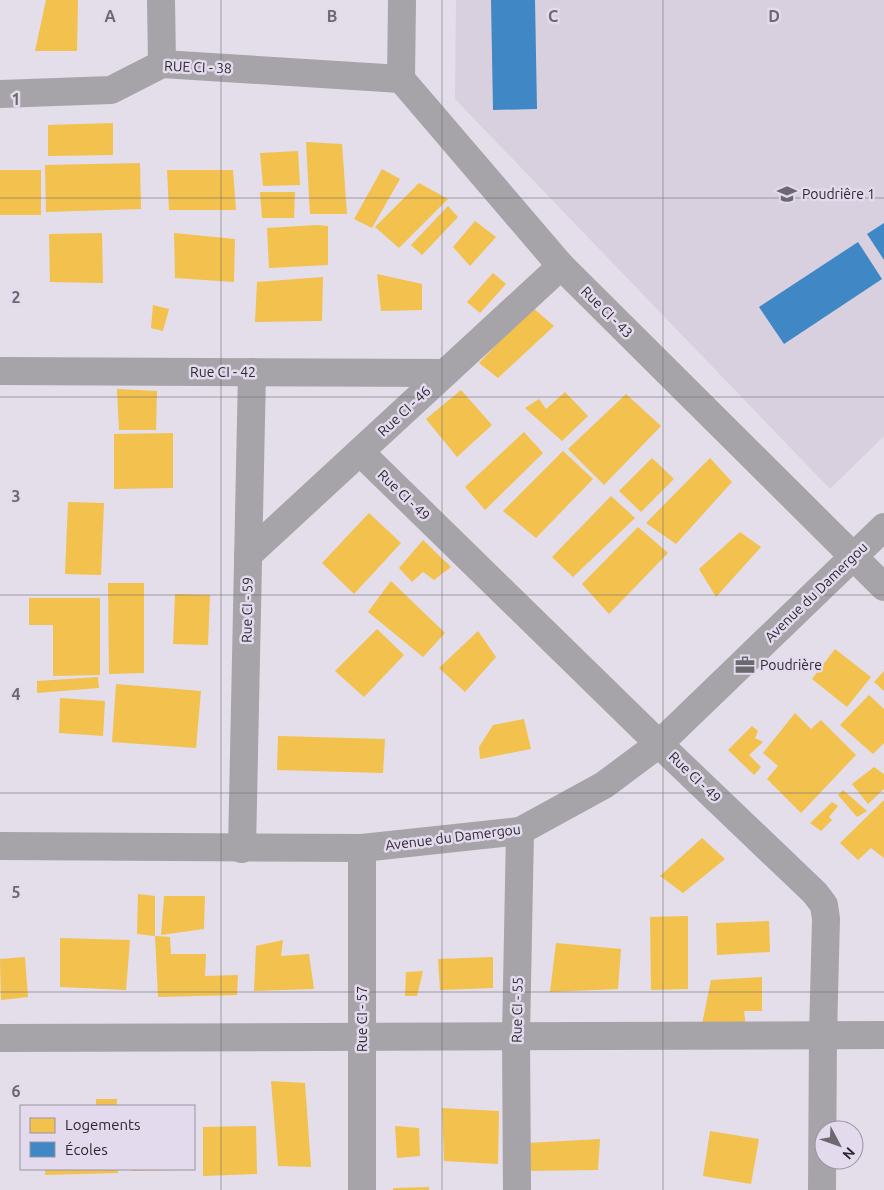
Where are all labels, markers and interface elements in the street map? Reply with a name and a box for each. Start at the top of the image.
text: A [104,7,116,25]
text: B [327,7,337,25]
text: C [548,7,558,25]
text: D [768,7,780,25]
street label: RUE CI - 38 [164,58,232,76]
text: 1 [11,90,21,108]
school or university icon: Poudriêre 1 [776,183,798,205]
place label: Poudriêre 1 [802,186,875,202]
street label: Rue CI - 43 [578,283,636,341]
text: 2 [11,288,21,306]
street label: Rue CI - 42 [190,364,256,380]
street label: Rue CI - 46 [374,383,434,439]
street label: Rue CI - 49 [375,466,433,524]
text: 3 [11,487,21,505]
street label: Avenue du Damergou [761,539,871,645]
street label: Rue CI - 59 [238,577,256,643]
office icon: Poudrière [734,654,756,676]
place label: Poudrière [760,657,822,673]
text: 4 [11,685,21,703]
street label: Rue CI - 49 [666,748,724,806]
street label: Avenue du Damergou [384,821,522,853]
text: 5 [11,883,21,901]
street label: Rue CI - 55 [508,977,526,1043]
street label: Rue CI - 57 [354,986,370,1052]
text: 6 [11,1082,21,1100]
legend [20,1105,195,1170]
text: Logements [65,1116,141,1133]
north arrow [814,1120,864,1170]
text: Écoles [65,1141,108,1158]
text: N [839,1144,858,1163]

